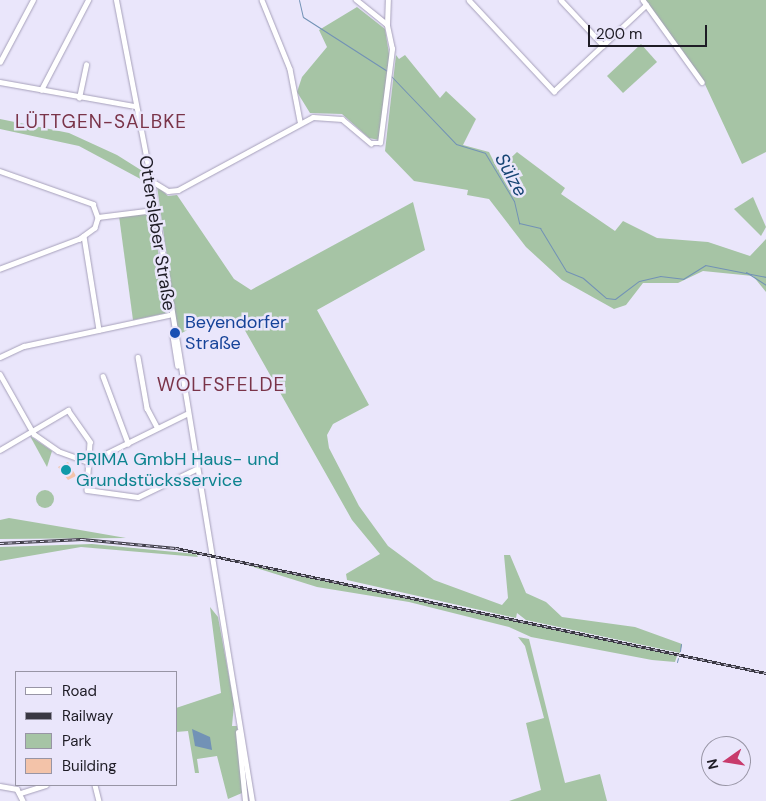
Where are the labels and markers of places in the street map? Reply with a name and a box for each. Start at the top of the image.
place label: Beyendorfer Straße [185,312,287,354]
marker: Beyendorfer Straße [169,327,181,339]
place label: PRIMA GmbH Haus- und Grundstücksservice [76,449,279,492]
marker: PRIMA GmbH Haus- und Grundstücksservice [60,464,72,476]

